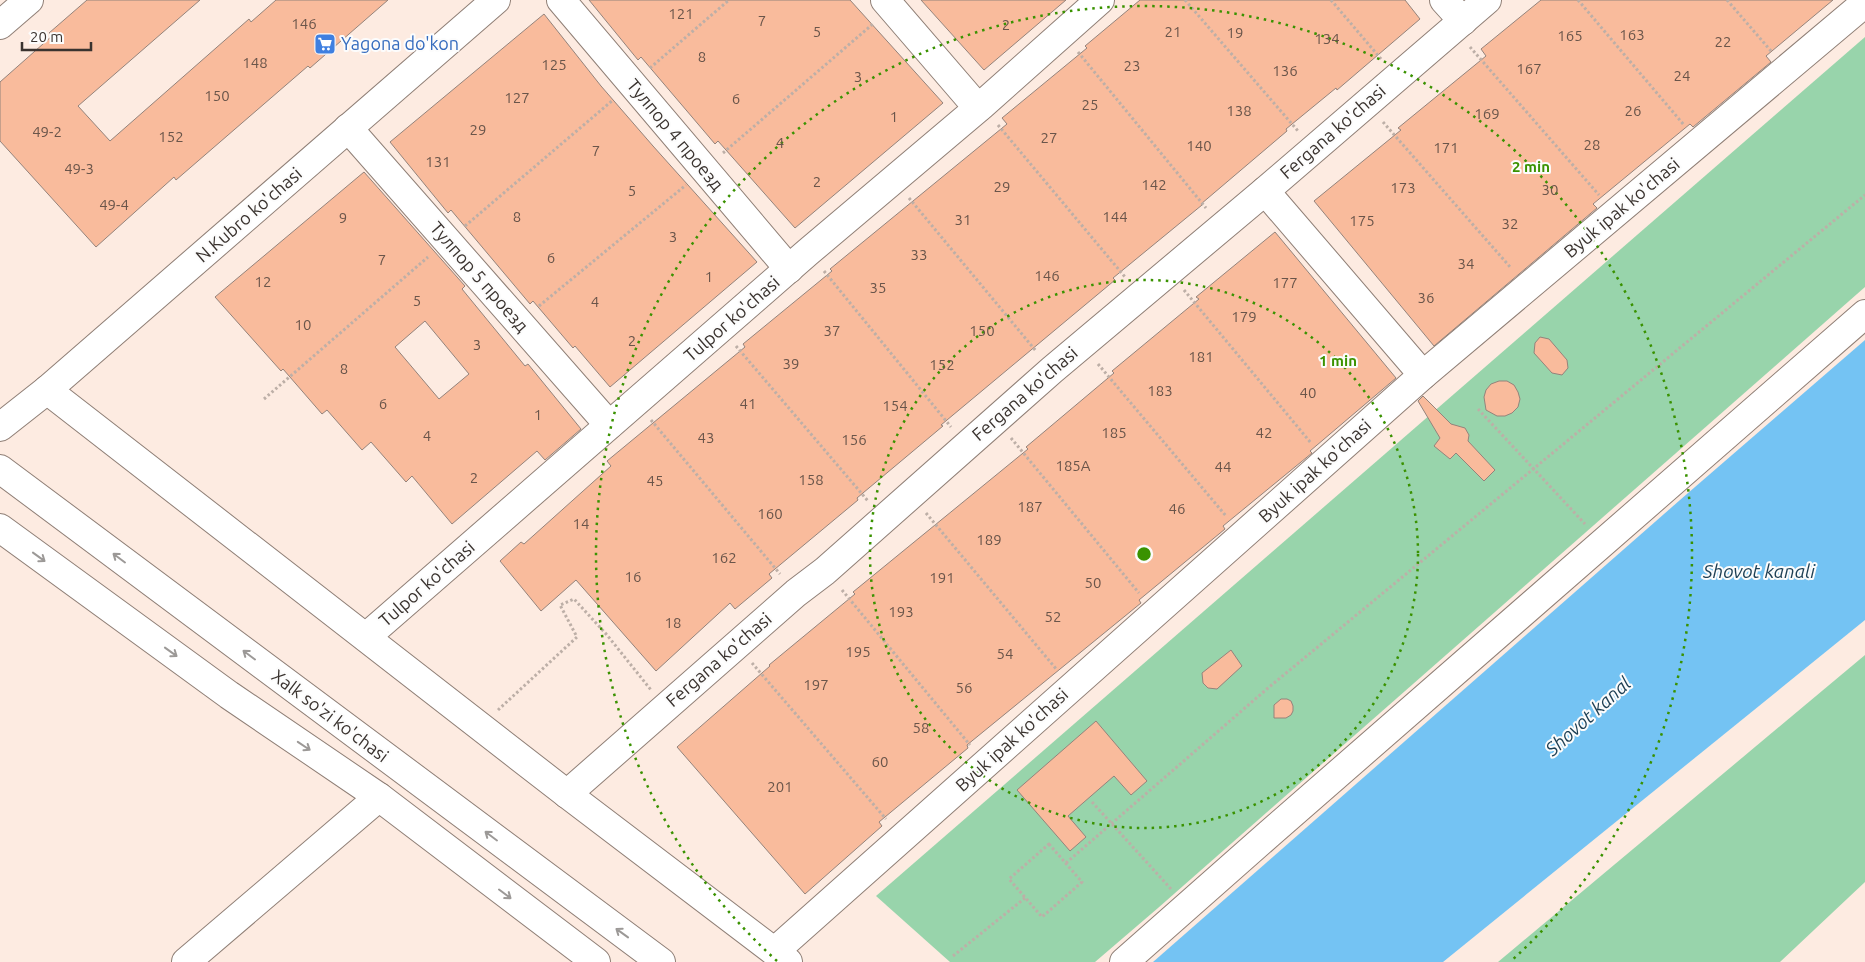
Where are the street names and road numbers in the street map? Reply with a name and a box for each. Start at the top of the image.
street label: Тулпор 4 проезд [623,75,728,194]
street label: Fergana ko'chasi [1276,80,1389,182]
street label: Byuk ipak ko'chasi [1560,153,1683,261]
street label: N.Kubro ko'chasi [191,163,305,266]
street label: Тулпор 5 проезд [427,217,533,336]
street label: Tulpor ko'chasi [680,271,783,365]
street label: Fergana ko'chasi [968,342,1081,444]
street label: Byuk ipak ko'chasi [1254,415,1375,526]
street label: Tulpor ko'chasi [375,536,478,630]
street label: Fergana ko'chasi [662,608,775,710]
street label: Xalk so'zi ko'chasi [268,665,393,765]
street label: Byuk ipak ko'chasi [951,684,1072,795]

